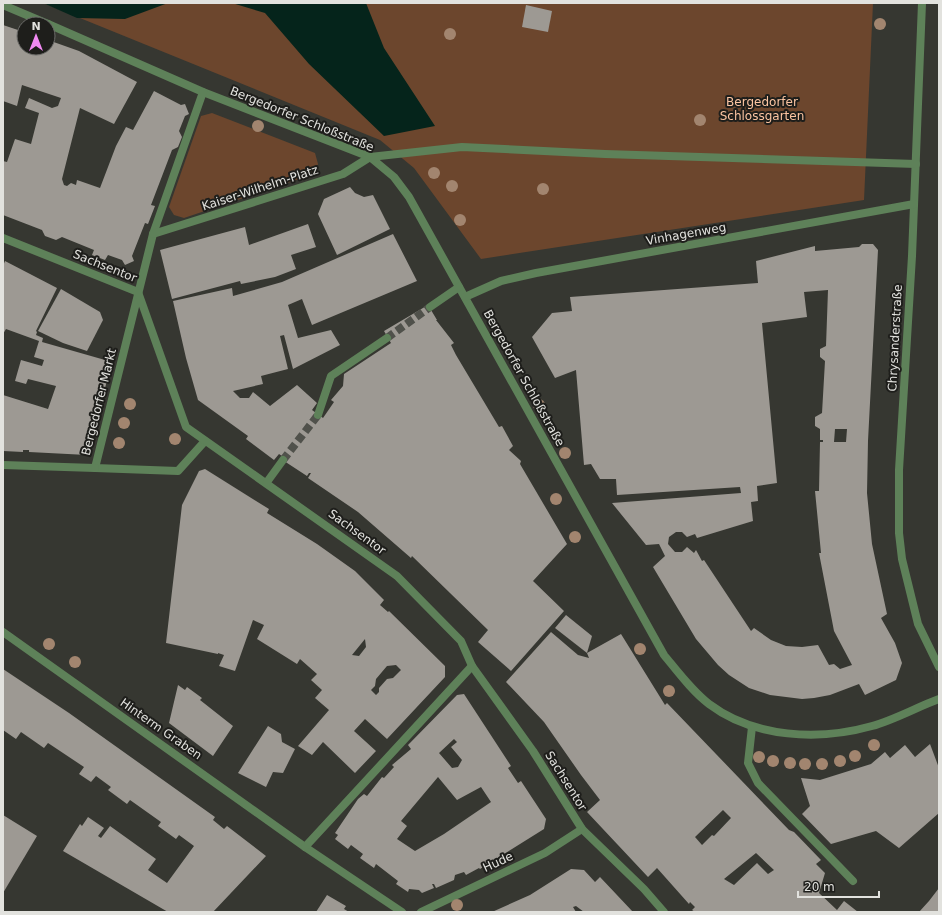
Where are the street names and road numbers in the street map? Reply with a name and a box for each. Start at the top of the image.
street label: Bergedorfer Schloßstraße [228,84,376,154]
street label: Kaiser-Wilhelm-Platz [200,163,320,213]
street label: Vinhagenweg [645,220,727,248]
street label: Sachsentor [71,247,139,285]
street label: Chrysanderstraße [885,284,905,392]
street label: Bergedorfer Schloßstraße [481,307,567,449]
street label: Bergedorfer Markt [79,347,119,457]
street label: Sachsentor [326,507,388,558]
street label: Hinterm Graben [117,696,205,762]
street label: Sachsentor [542,749,590,813]
street label: Hude [481,849,515,875]

